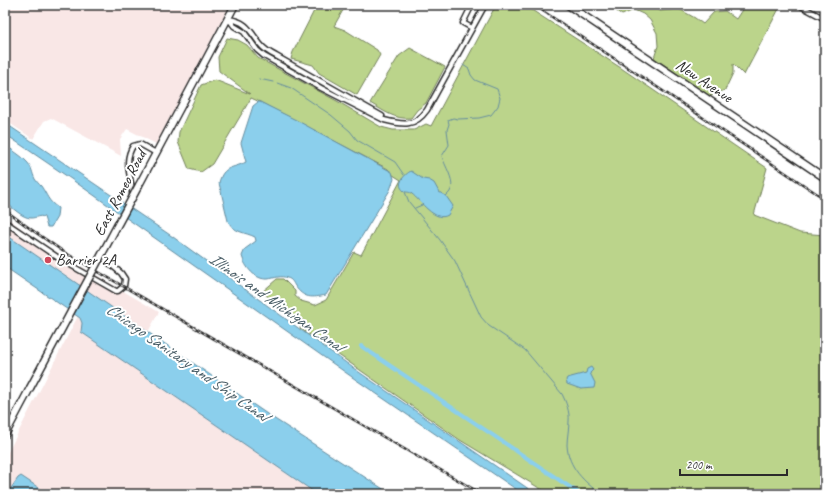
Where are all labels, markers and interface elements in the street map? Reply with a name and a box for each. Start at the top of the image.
street label: New Avenue [672,55,738,108]
street label: East Romeo Road [89,144,152,239]
water label: Illinois and Michigan Canal [205,248,352,360]
place label: Barrier 2A [56,250,117,270]
marker: Barrier 2A [43,255,53,265]
water label: Chicago Sanitary and Ship Canal [102,298,277,429]
scale bar [680,451,787,477]
text: 200 m [686,457,713,473]

